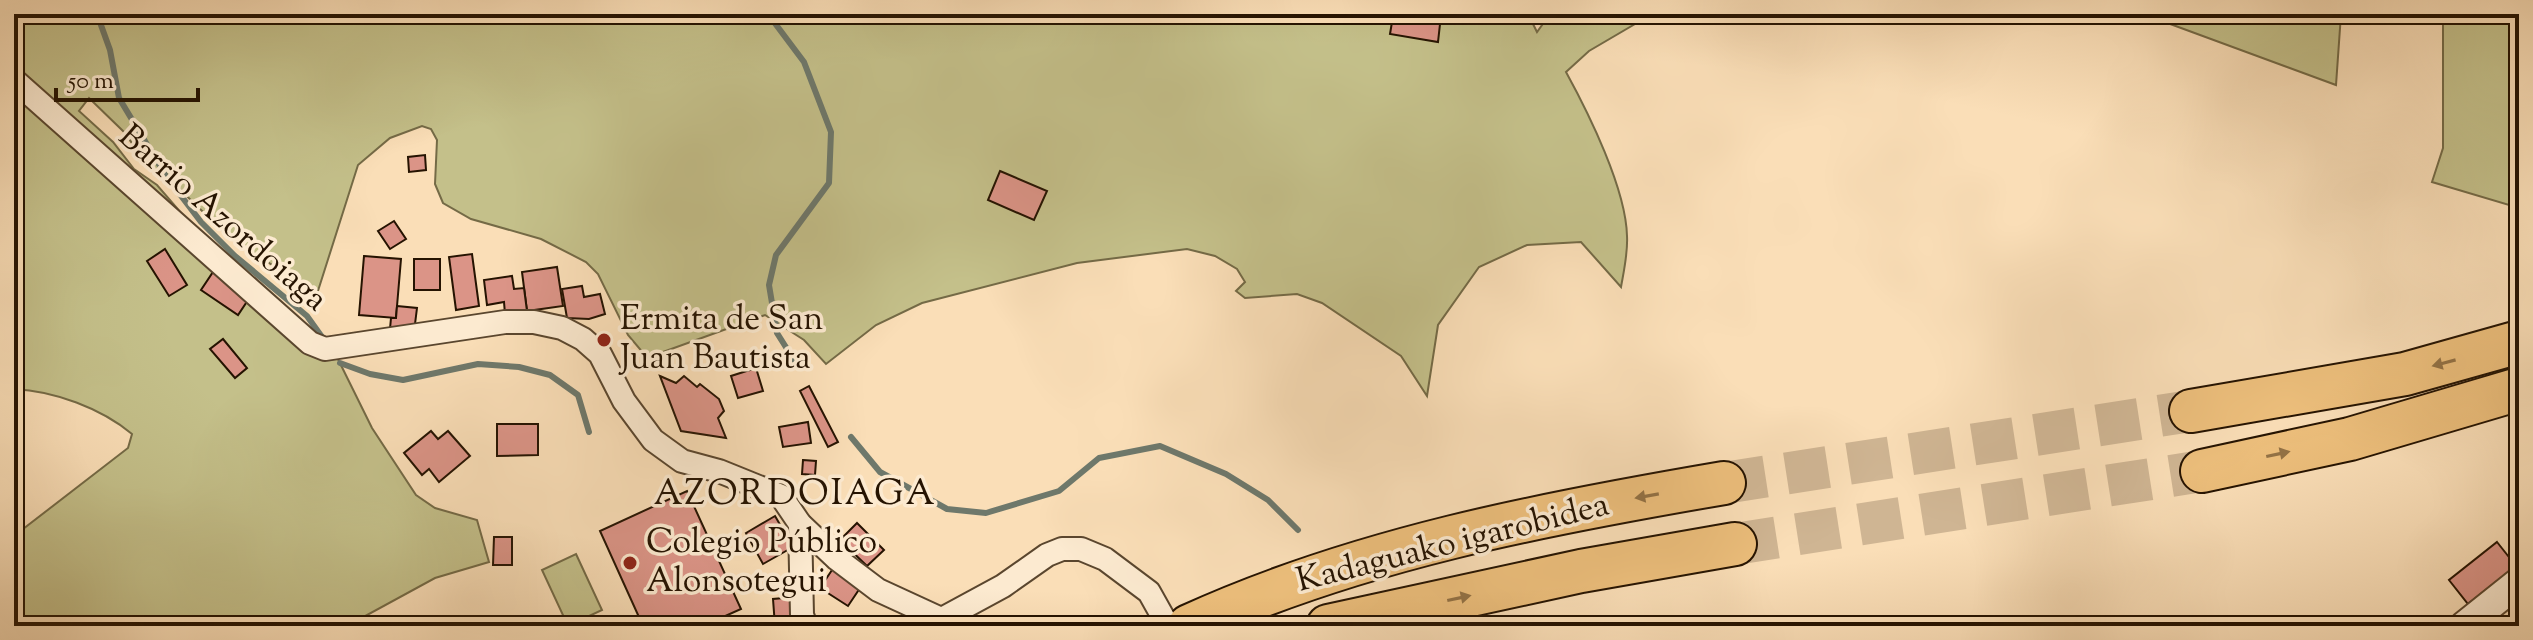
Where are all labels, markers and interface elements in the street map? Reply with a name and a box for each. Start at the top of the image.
scale bar [56,52,198,102]
text: 50 m [66,65,114,99]
street label: Barrio Azordoiaga [106,114,338,324]
place label: Ermita de San Juan Bautista [618,296,823,384]
marker: Ermita de San Juan Bautista [595,331,613,349]
one-way arrow [2431,357,2455,370]
one-way arrow [2266,448,2291,460]
district label: AZORDOIAGA [653,469,937,521]
street label: Kadaguako igarobidea [1292,481,1614,607]
one-way arrow [1634,491,1659,503]
place label: Colegio Público Alonsotegui [646,519,877,607]
marker: Colegio Público Alonsotegui [621,554,639,572]
one-way arrow [1447,591,1472,604]

